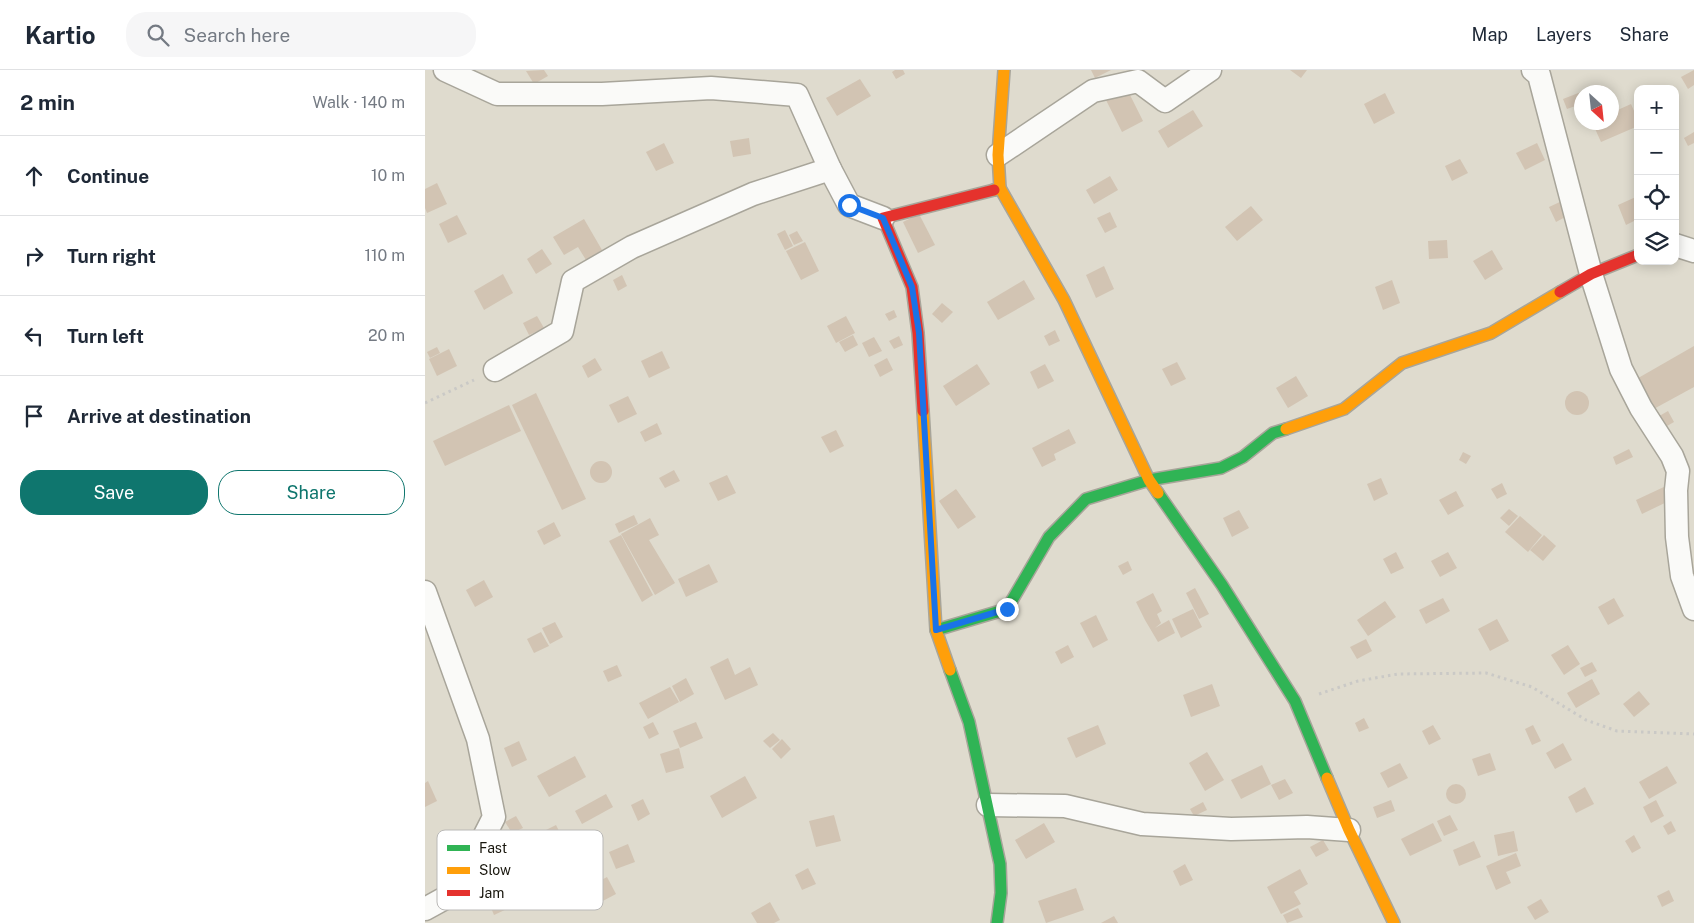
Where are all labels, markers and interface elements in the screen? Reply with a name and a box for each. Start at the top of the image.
search box [126,12,476,57]
text: Kartio [25,21,96,49]
icon: search [144,21,172,49]
text: Search here [184,24,290,46]
text: Map [1472,24,1508,45]
text: Layers [1536,24,1592,45]
text: Share [1620,24,1669,45]
north arrow [1574,85,1619,130]
map controls [1634,85,1679,265]
button: + [1634,85,1679,130]
text: 2 min [20,90,75,115]
text: Walk · 140 m [312,93,405,112]
button: − [1634,130,1679,175]
icon: ahead [20,162,48,190]
text: Continue [67,165,149,187]
text: 10 m [371,166,405,185]
button: locate [1634,175,1679,220]
route start [838,194,861,217]
button: layers [1634,220,1679,265]
icon: right [20,242,48,270]
text: Turn right [67,245,156,267]
text: 110 m [364,246,405,265]
icon: left [20,322,48,350]
text: Turn left [67,325,144,347]
text: 20 m [368,326,405,345]
icon: arrive [20,402,48,430]
text: Arrive at destination [67,405,251,427]
button: Save [20,470,208,515]
button: Share [218,470,405,515]
route end [996,598,1019,621]
legend [437,830,603,910]
text: Fast [479,840,507,856]
text: Slow [479,862,511,878]
text: Jam [479,885,504,901]

